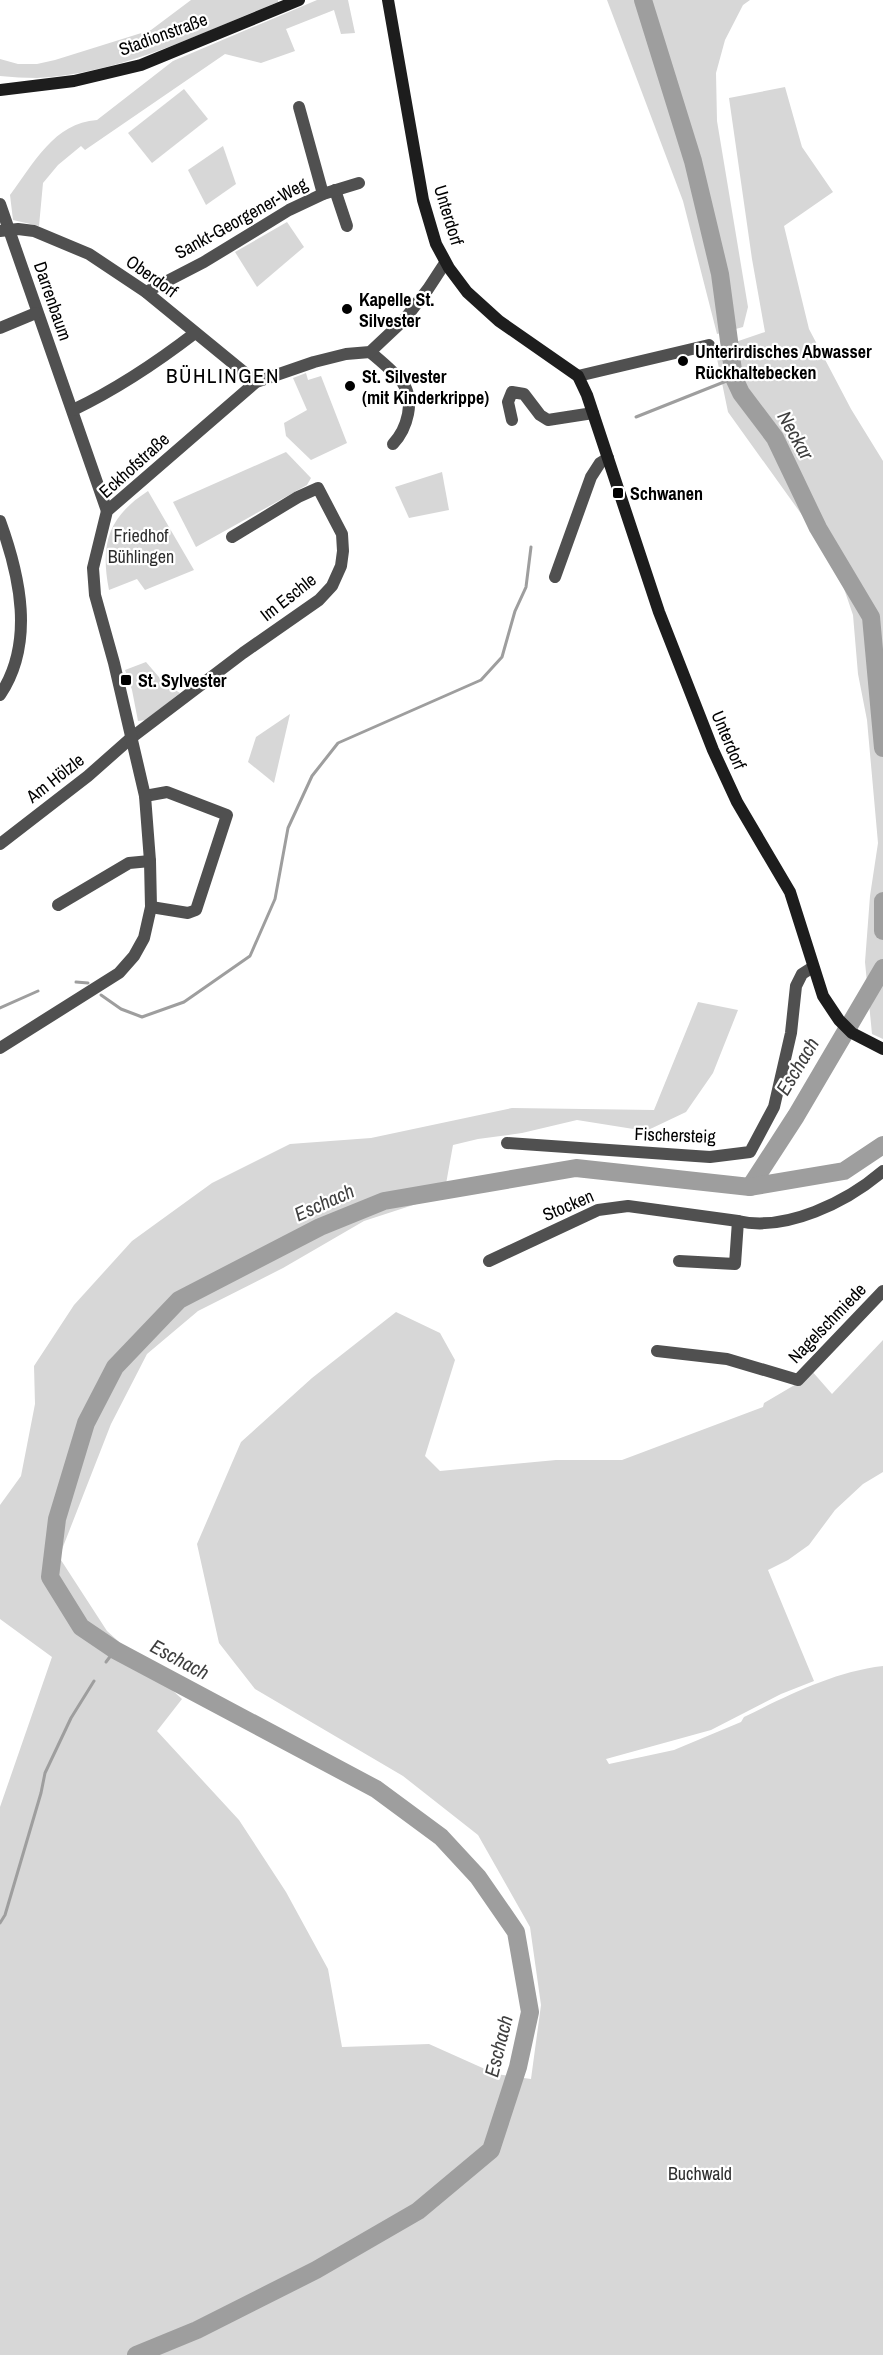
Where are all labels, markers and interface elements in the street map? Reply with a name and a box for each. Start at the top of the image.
street label: Stadionstraße [115,6,211,62]
street label: Sankt-Georgener-Weg [170,171,313,265]
street label: Unterdorf [428,182,470,249]
street label: Oberdorf [121,249,184,304]
street label: Darrenbaum [28,258,78,344]
place label: Kapelle St. Silvester [359,287,434,333]
marker: Kapelle St. Silvester [340,302,354,316]
place label: Unterirdisches Abwasser Rückhaltebecken [695,339,872,385]
marker: Unterirdisches Abwasser Rückhaltebecken [676,354,690,368]
district label: BÜHLINGEN [166,361,280,390]
place label: St. Silvester (mit Kinderkrippe) [362,364,489,410]
marker: St. Silvester (mit Kinderkrippe) [343,379,357,393]
water label: Neckar [772,406,821,465]
street label: Eckhofstraße [93,427,175,503]
place label: Schwanen [630,481,703,506]
marker: Schwanen [611,486,625,500]
park label: Friedhof Bühlingen [108,523,174,569]
street label: Im Eschle [255,567,321,627]
place label: St. Sylvester [138,668,227,693]
marker: St. Sylvester [119,673,133,687]
street label: Unterdorf [705,707,753,774]
street label: Am Hölzle [20,747,89,809]
water label: Eschach [769,1032,825,1100]
street label: Fischersteig [634,1121,717,1149]
water label: Eschach [290,1177,358,1227]
street label: Stocken [539,1183,597,1227]
street label: Nagelschmiede [782,1277,872,1369]
water label: Eschach [146,1632,214,1686]
water label: Eschach [477,2012,519,2080]
park label: Buchwald [668,2161,732,2186]

